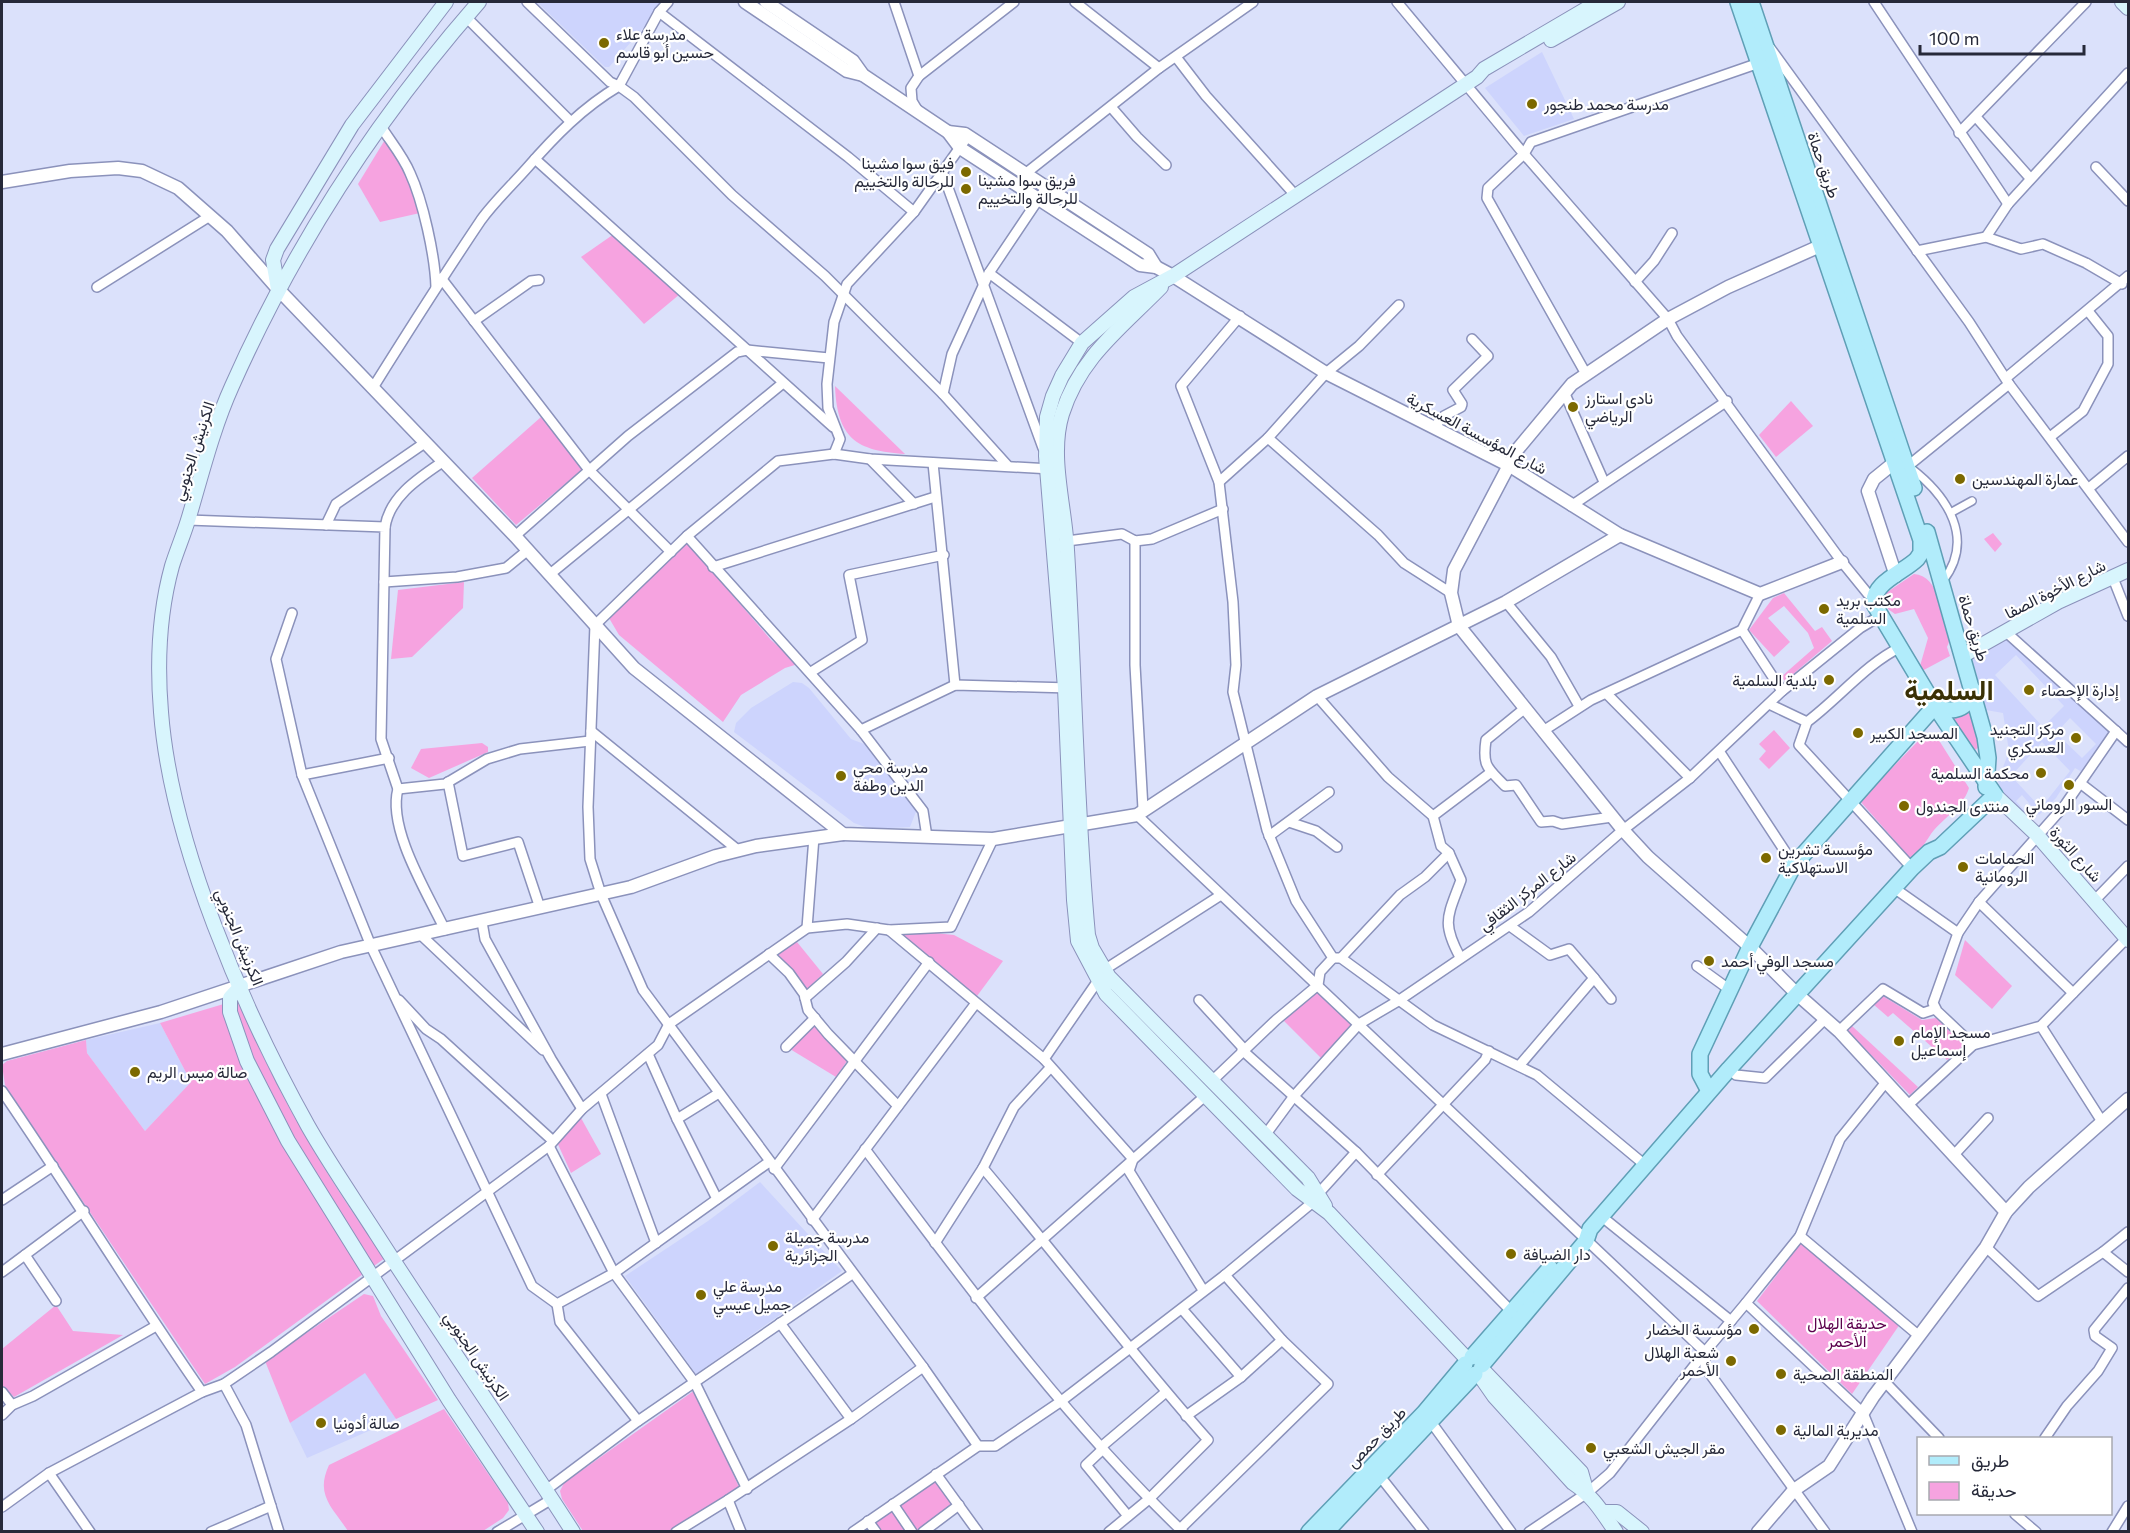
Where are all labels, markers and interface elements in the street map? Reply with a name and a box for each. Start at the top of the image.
scale bar [1920,18,2084,56]
place label: مدرسة علاء حسين أبو قاسم [616,24,714,63]
text: 100 m [1929,27,1979,49]
marker: مدرسة علاء حسين أبو قاسم [597,36,611,50]
place label: مدرسة محمد طنجور [1543,94,1669,115]
marker: مدرسة محمد طنجور [1525,97,1539,111]
street label: طريق حماة [1802,129,1845,201]
place label: فيق سوا مشينا للرحالة والتخييم [854,153,954,192]
marker: فيق سوا مشينا للرحالة والتخييم [959,165,973,179]
place label: فريق سوا مشينا للرحالة والتخييم [978,170,1078,209]
marker: فريق سوا مشينا للرحالة والتخييم [959,182,973,196]
street label: شارع المؤسسة العسكرية [1403,388,1551,480]
place label: نادي استارز الرياضي [1584,388,1653,430]
street label: الكرنيش الجنوبي [168,399,222,504]
marker: نادي استارز الرياضي [1566,400,1580,414]
place label: عمارة المهندسين [1972,469,2078,490]
marker: عمارة المهندسين [1953,472,1967,486]
street label: شارع الأخوة الصفا [2001,555,2110,625]
place label: مكتب بريد السلمية [1836,590,1901,628]
street label: طريق حماة [1953,592,1994,664]
marker: مكتب بريد السلمية [1817,602,1831,616]
place label: بلدية السلمية [1732,670,1817,690]
district label: السلمية [1904,672,1994,707]
marker: بلدية السلمية [1822,673,1836,687]
place label: إدارة الإحصاء [2041,680,2119,701]
marker: إدارة الإحصاء [2022,683,2036,697]
place label: مركز التجنيد العسكري [1990,719,2064,761]
place label: المسجد الكبير [1869,723,1958,744]
marker: المسجد الكبير [1851,726,1865,740]
marker: مركز التجنيد العسكري [2069,731,2083,745]
place label: مدرسة محي الدين وطفة [853,757,928,796]
place label: محكمة السلمية [1931,763,2029,783]
marker: محكمة السلمية [2034,766,2048,780]
marker: مدرسة محي الدين وطفة [834,769,848,783]
marker: السور الروماني [2062,778,2076,792]
place label: السور الروماني [2026,794,2112,818]
place label: منتدى الجندول [1916,796,2009,817]
marker: منتدى الجندول [1897,799,1911,813]
street label: شارع الثورة [2044,822,2106,887]
place label: مؤسسة تشرين الاستهلاكية [1778,839,1873,878]
street label: شارع المركز الثقافي [1474,847,1582,938]
place label: الحمامات الرومانية [1975,848,2034,887]
marker: مؤسسة تشرين الاستهلاكية [1759,851,1773,865]
marker: الحمامات الرومانية [1956,860,1970,874]
street label: الكرنيش الجنوبي [208,885,269,990]
place label: مسجد الوفي أحمد [1721,951,1834,975]
marker: مسجد الوفي أحمد [1702,954,1716,968]
place label: مسجد الإمام إسماعيل [1911,1022,1991,1061]
marker: مسجد الإمام إسماعيل [1892,1034,1906,1048]
place label: صالة ميس الريم [147,1062,247,1083]
marker: صالة ميس الريم [128,1065,142,1079]
place label: مدرسة جميلة الجزائرية [785,1227,869,1266]
marker: مدرسة جميلة الجزائرية [766,1239,780,1253]
place label: دار الضيافة [1523,1244,1591,1265]
marker: دار الضيافة [1504,1247,1518,1261]
place label: مدرسة علي جميل عيسي [713,1276,791,1318]
marker: مدرسة علي جميل عيسي [694,1288,708,1302]
street label: الكرنيش الجنوبي [437,1308,514,1407]
park label: حديقة الهلال الأحمر [1807,1313,1887,1352]
place label: مؤسسة الخضار [1645,1319,1742,1340]
marker: مؤسسة الخضار [1747,1322,1761,1336]
place label: شعبة الهلال الأحمر [1644,1342,1719,1381]
marker: شعبة الهلال الأحمر [1724,1354,1738,1368]
place label: المنطقة الصحية [1793,1364,1893,1384]
marker: المنطقة الصحية [1774,1367,1788,1381]
street label: طريق حمص [1342,1402,1411,1472]
place label: صالة أدونيا [333,1413,400,1434]
marker: صالة أدونيا [314,1416,328,1430]
place label: مديرية المالية [1793,1420,1879,1441]
marker: مديرية المالية [1774,1423,1788,1437]
legend [1917,1437,2112,1515]
place label: مقر الجيش الشعبي [1603,1438,1725,1462]
marker: مقر الجيش الشعبي [1584,1441,1598,1455]
text: طريق [1971,1449,2009,1472]
text: حديقة [1971,1479,2017,1501]

